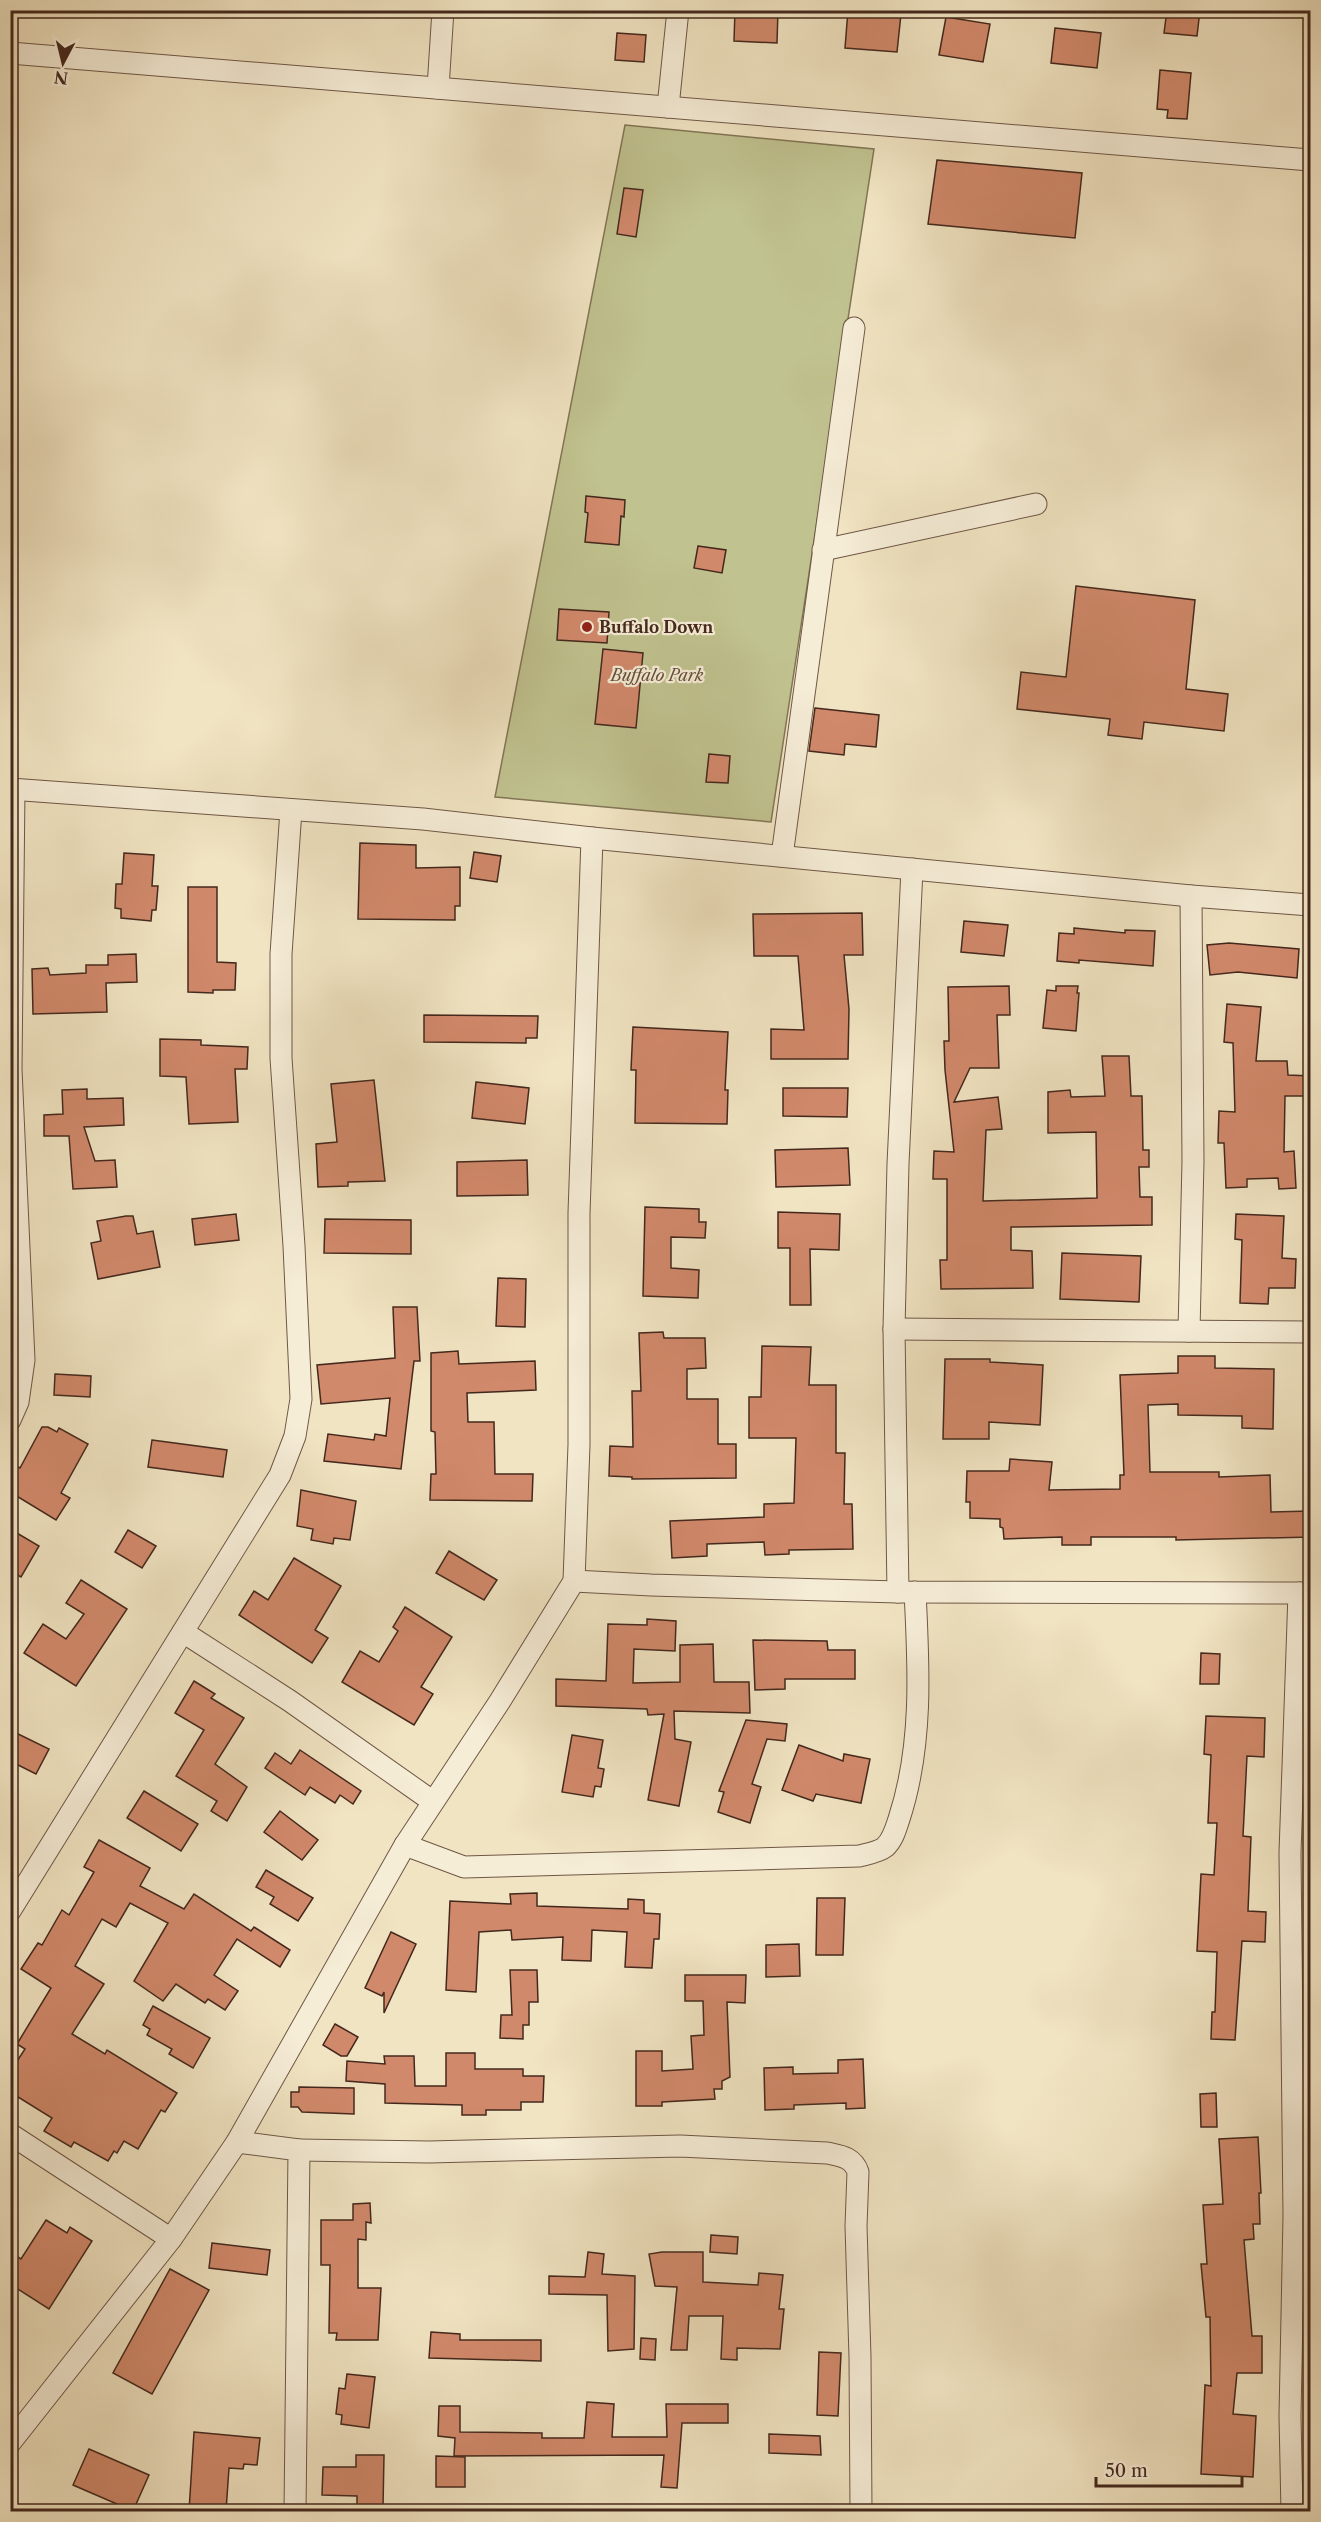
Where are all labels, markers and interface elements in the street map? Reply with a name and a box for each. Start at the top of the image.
north arrow [33,33,93,93]
text: N [53,67,69,89]
place label: Buffalo Down [599,617,713,637]
marker: Buffalo Down [580,620,594,634]
park label: Buffalo Park [609,665,704,685]
scale bar [1096,2450,1242,2488]
text: 50 m [1105,2460,1148,2482]

